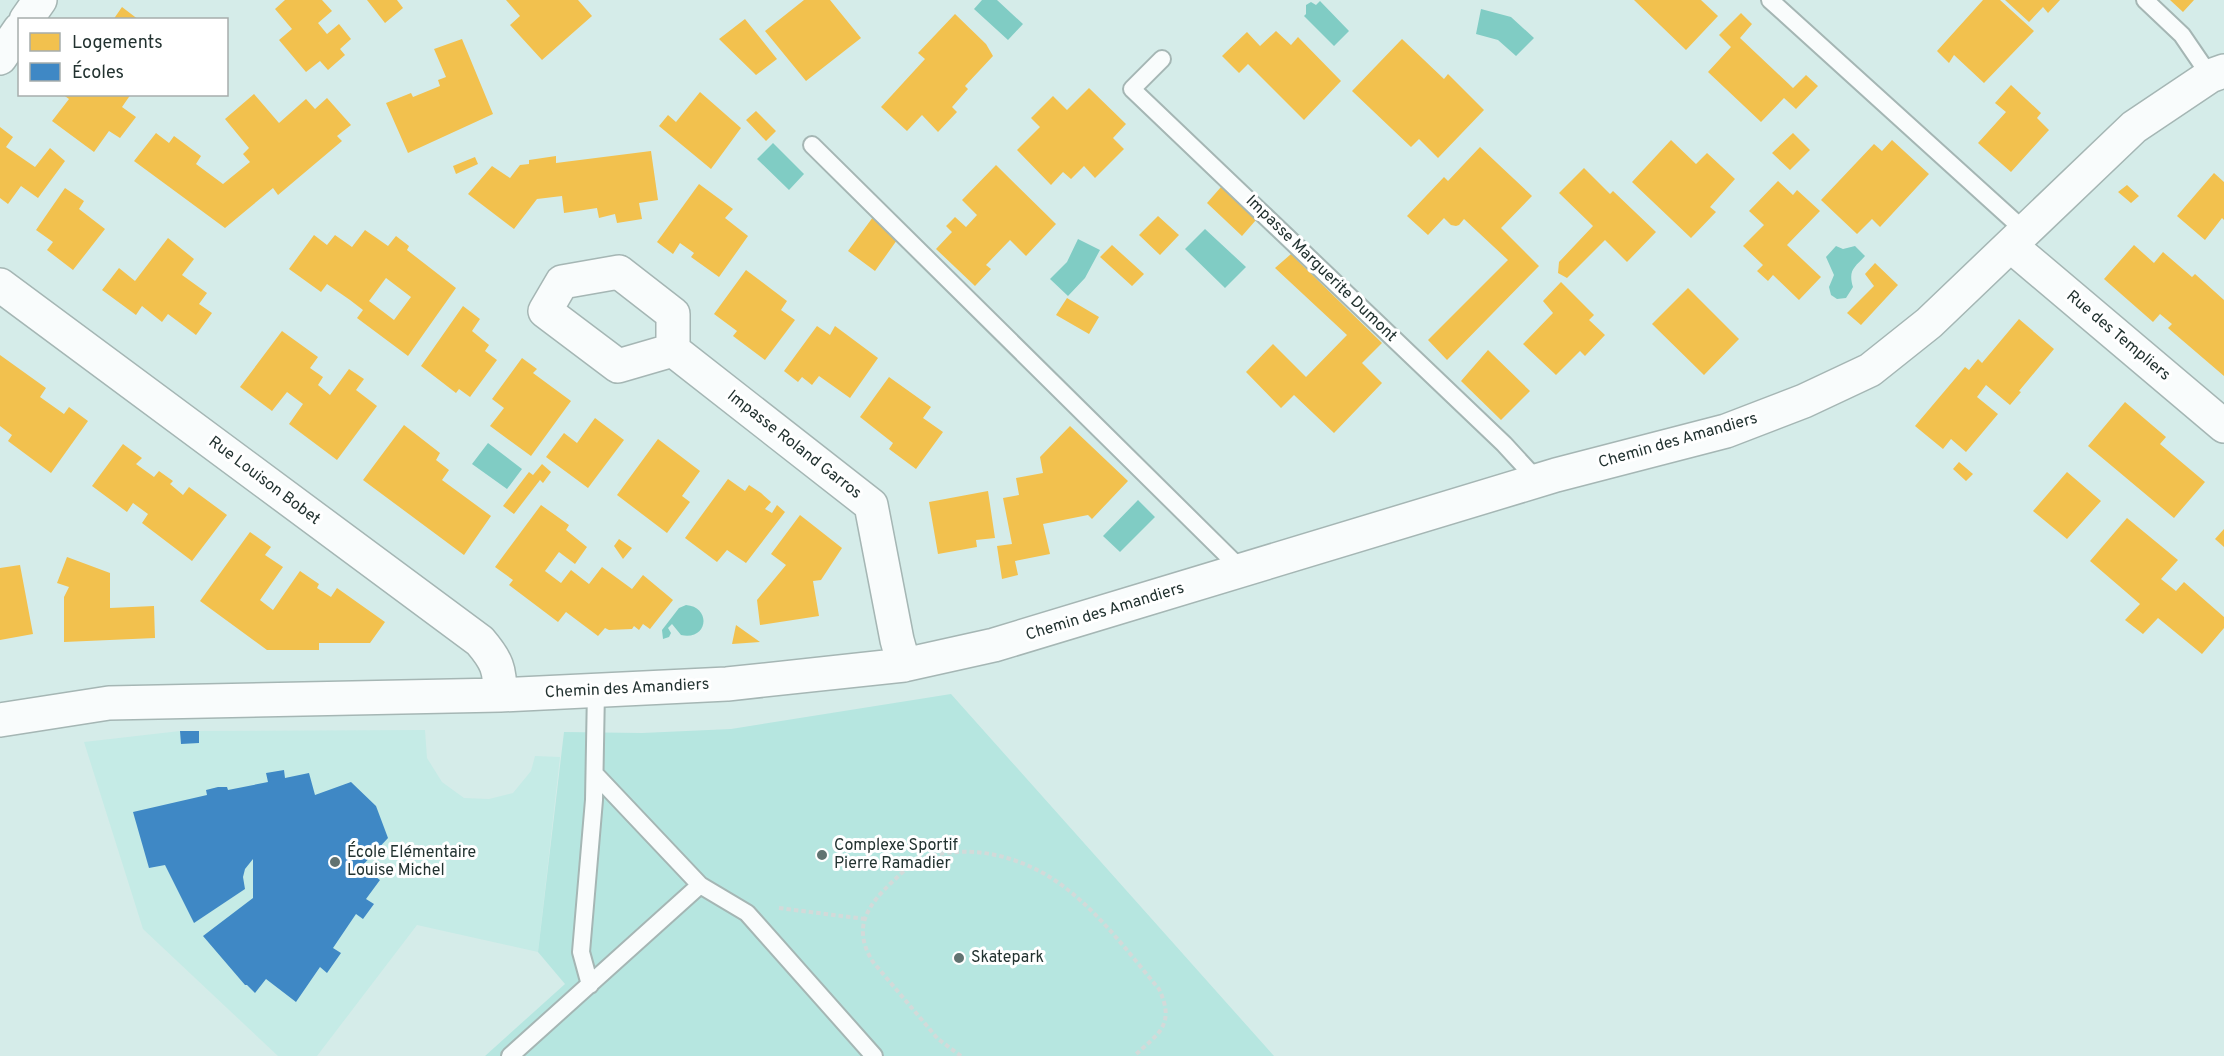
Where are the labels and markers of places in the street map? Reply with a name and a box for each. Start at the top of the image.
place label: Complexe Sportif Pierre Ramadier [834,836,959,874]
place label: École Elémentaire Louise Michel [347,841,476,881]
marker: Complexe Sportif Pierre Ramadier [815,848,829,862]
marker: École Elémentaire Louise Michel [328,855,342,869]
place label: Skatepark [971,948,1044,968]
marker: Skatepark [952,951,966,965]

